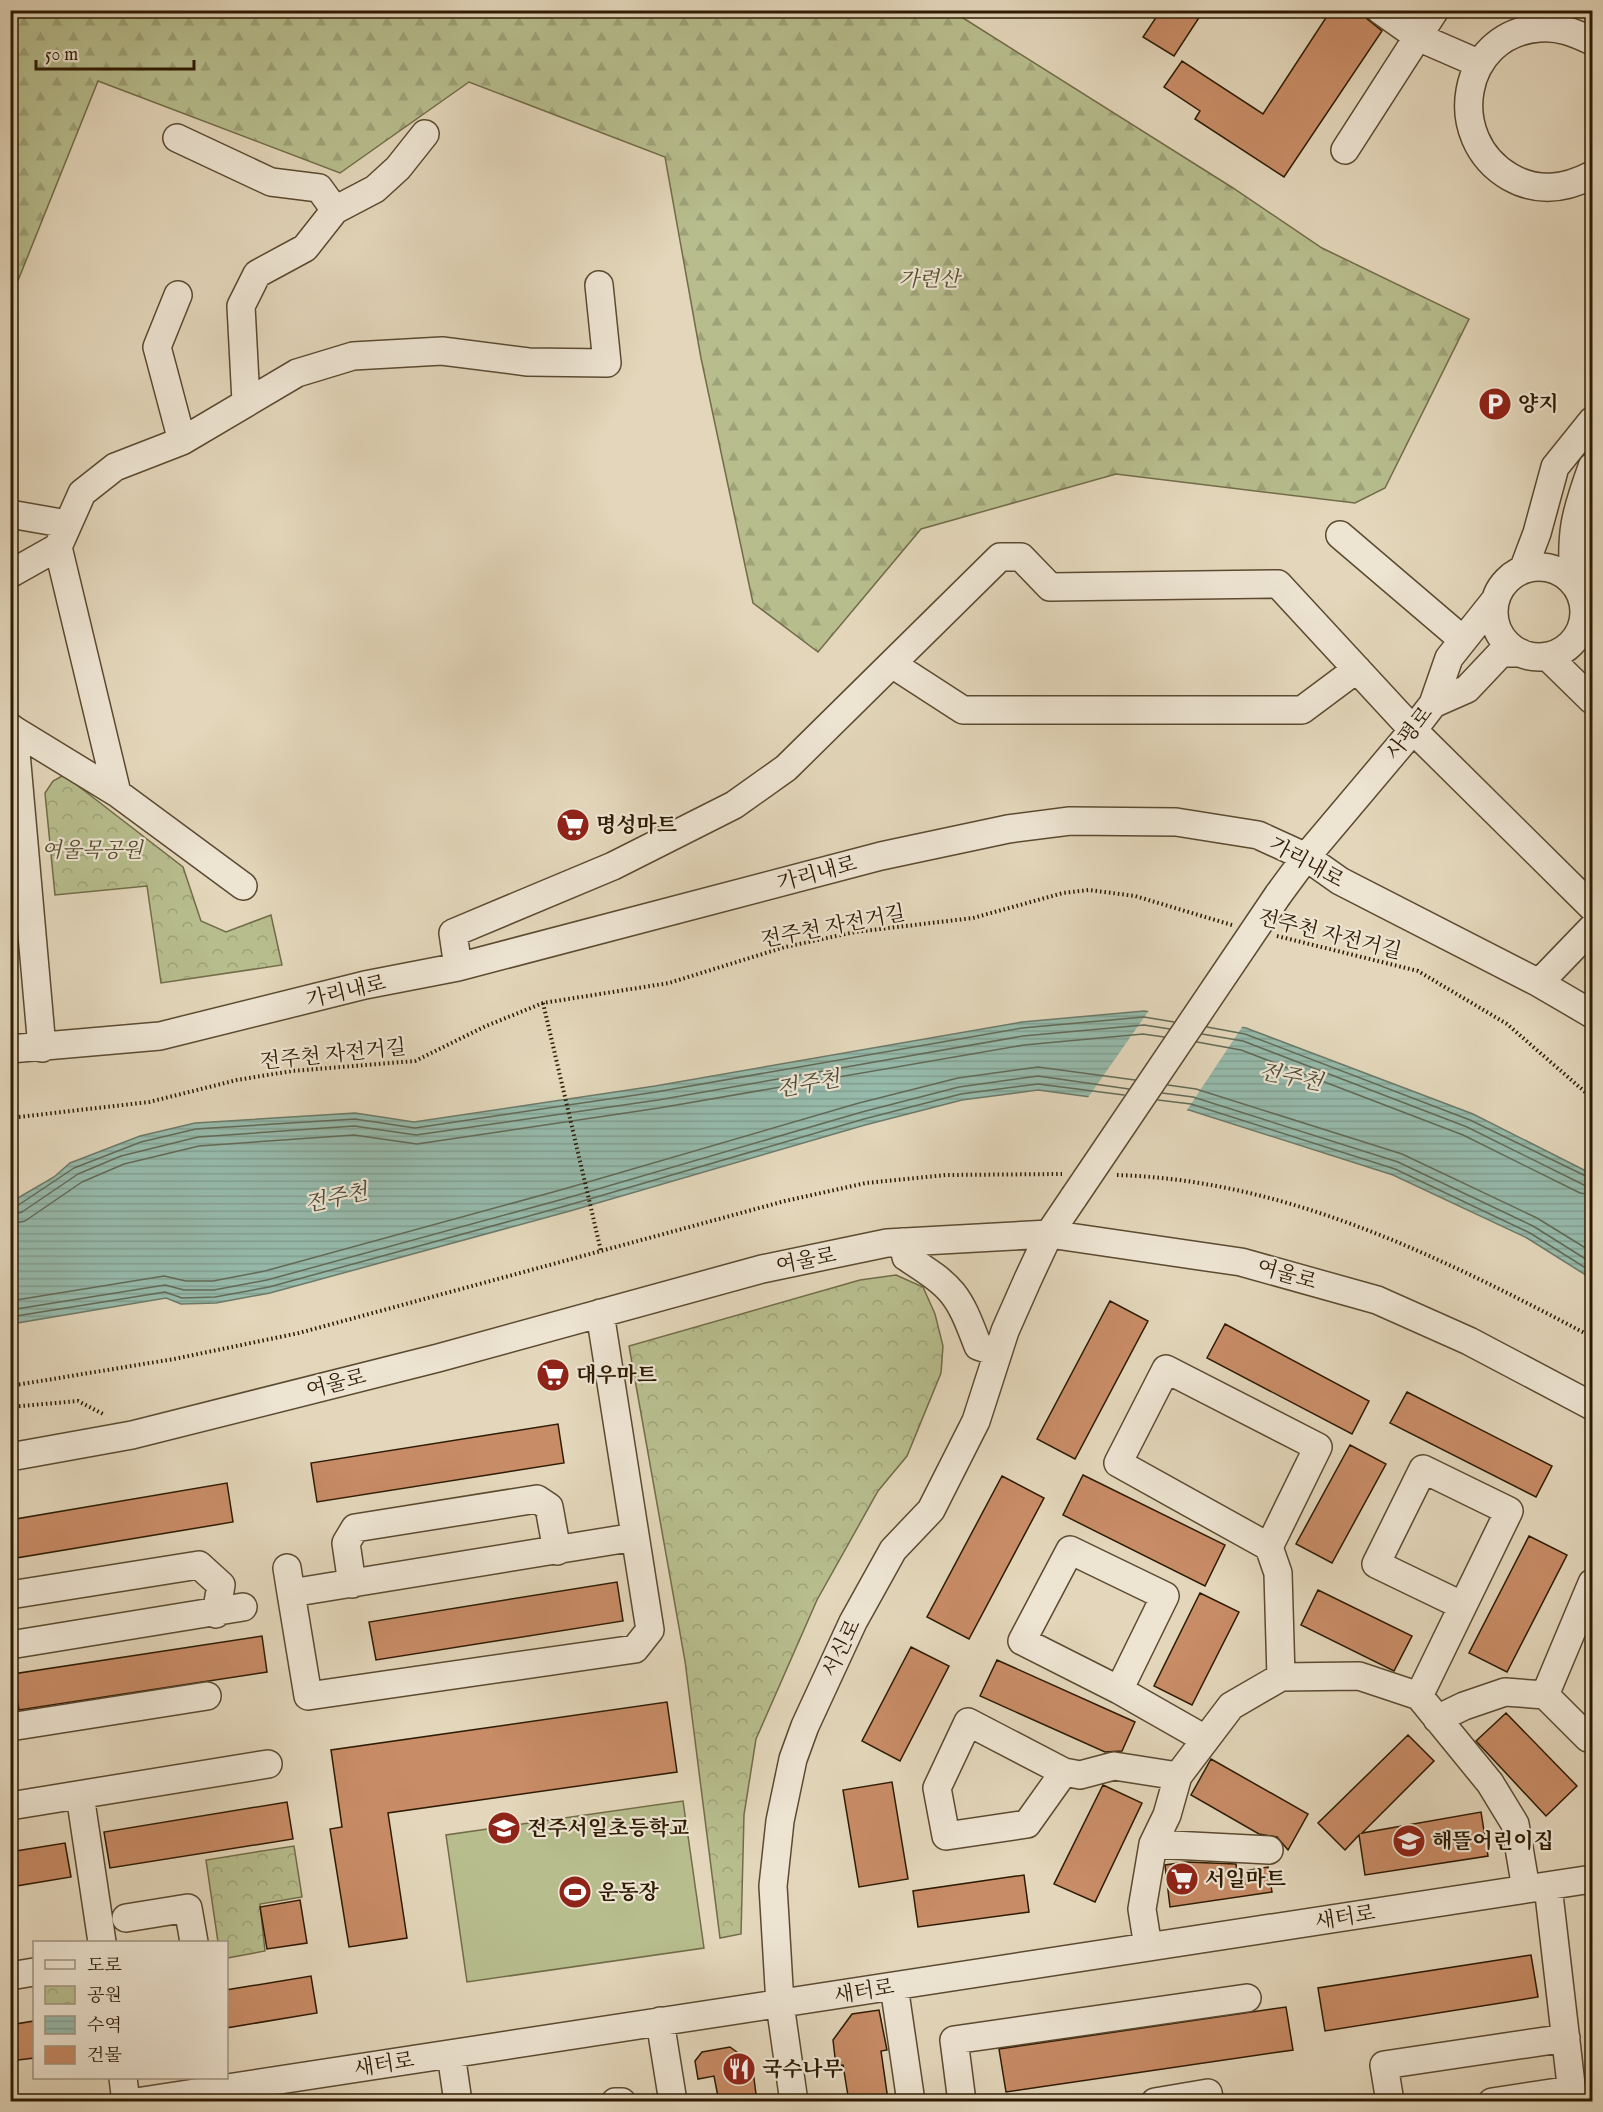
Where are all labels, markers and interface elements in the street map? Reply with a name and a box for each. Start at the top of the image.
scale bar [36,33,194,71]
text: 50 m [45,44,78,67]
park label: 가련산 [899,267,962,294]
parking icon: 양지 [1477,386,1513,422]
place label: 양지 [1518,392,1559,419]
street label: 사평로 [1381,702,1440,766]
supermarket icon: 명성마트 [555,807,591,843]
place label: 명성마트 [596,813,677,840]
street label: 가리내로 [1264,832,1348,895]
park label: 여울목공원 [41,838,144,865]
street label: 가리내로 [775,851,860,898]
street label: 전주천 자전거길 [759,900,908,955]
street label: 전주천 자전거길 [1255,905,1404,966]
street label: 가리내로 [304,970,389,1015]
street label: 전주천 자전거길 [259,1034,407,1077]
water label: 전주천 [1257,1058,1326,1098]
water label: 전주천 [775,1065,844,1104]
water label: 전주천 [302,1178,372,1219]
street label: 여울로 [774,1242,839,1281]
street label: 여울로 [1254,1254,1320,1297]
supermarket icon: 대우마트 [535,1357,571,1393]
place label: 대우마트 [576,1363,657,1390]
street label: 여울로 [304,1364,369,1405]
street label: 서신로 [817,1615,868,1682]
school or university icon: 전주서일초등학교 [486,1810,522,1846]
place label: 전주서일초등학교 [527,1816,689,1843]
school or university icon: 해뜰어린이집 [1391,1823,1427,1859]
place label: 해뜰어린이집 [1432,1829,1554,1856]
supermarket icon: 서일마트 [1164,1861,1200,1897]
place label: 서일마트 [1205,1867,1286,1894]
sports icon: 운동장 [557,1874,593,1910]
place label: 운동장 [598,1880,660,1907]
street label: 새터로 [1313,1900,1377,1937]
legend [33,1941,228,2079]
text: 도로 [87,1955,122,1978]
street label: 새터로 [832,1974,896,2011]
text: 공원 [87,1985,122,2008]
text: 수역 [87,2015,122,2038]
text: 건물 [87,2045,122,2068]
street label: 새터로 [352,2047,416,2084]
restaurant icon: 국수나무 [721,2051,757,2087]
place label: 국수나무 [762,2057,843,2084]

